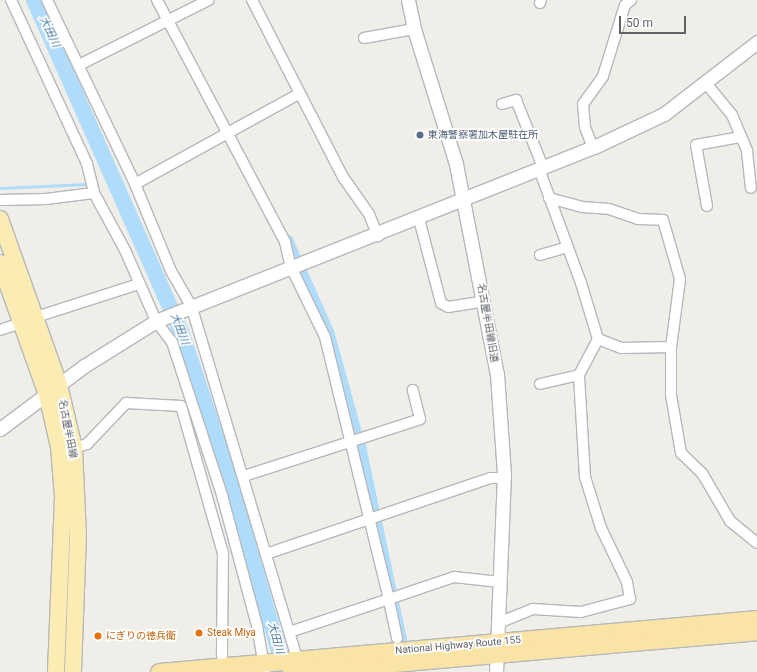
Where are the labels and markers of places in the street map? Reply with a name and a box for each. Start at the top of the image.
place label: 東海警察署加木屋駐在所 [428,129,538,141]
marker: 東海警察署加木屋駐在所 [415,130,425,140]
place label: Steak Miya [207,627,256,639]
marker: Steak Miya [194,628,204,638]
place label: にぎりの徳兵衛 [106,630,176,642]
marker: にぎりの徳兵衛 [93,631,103,641]

